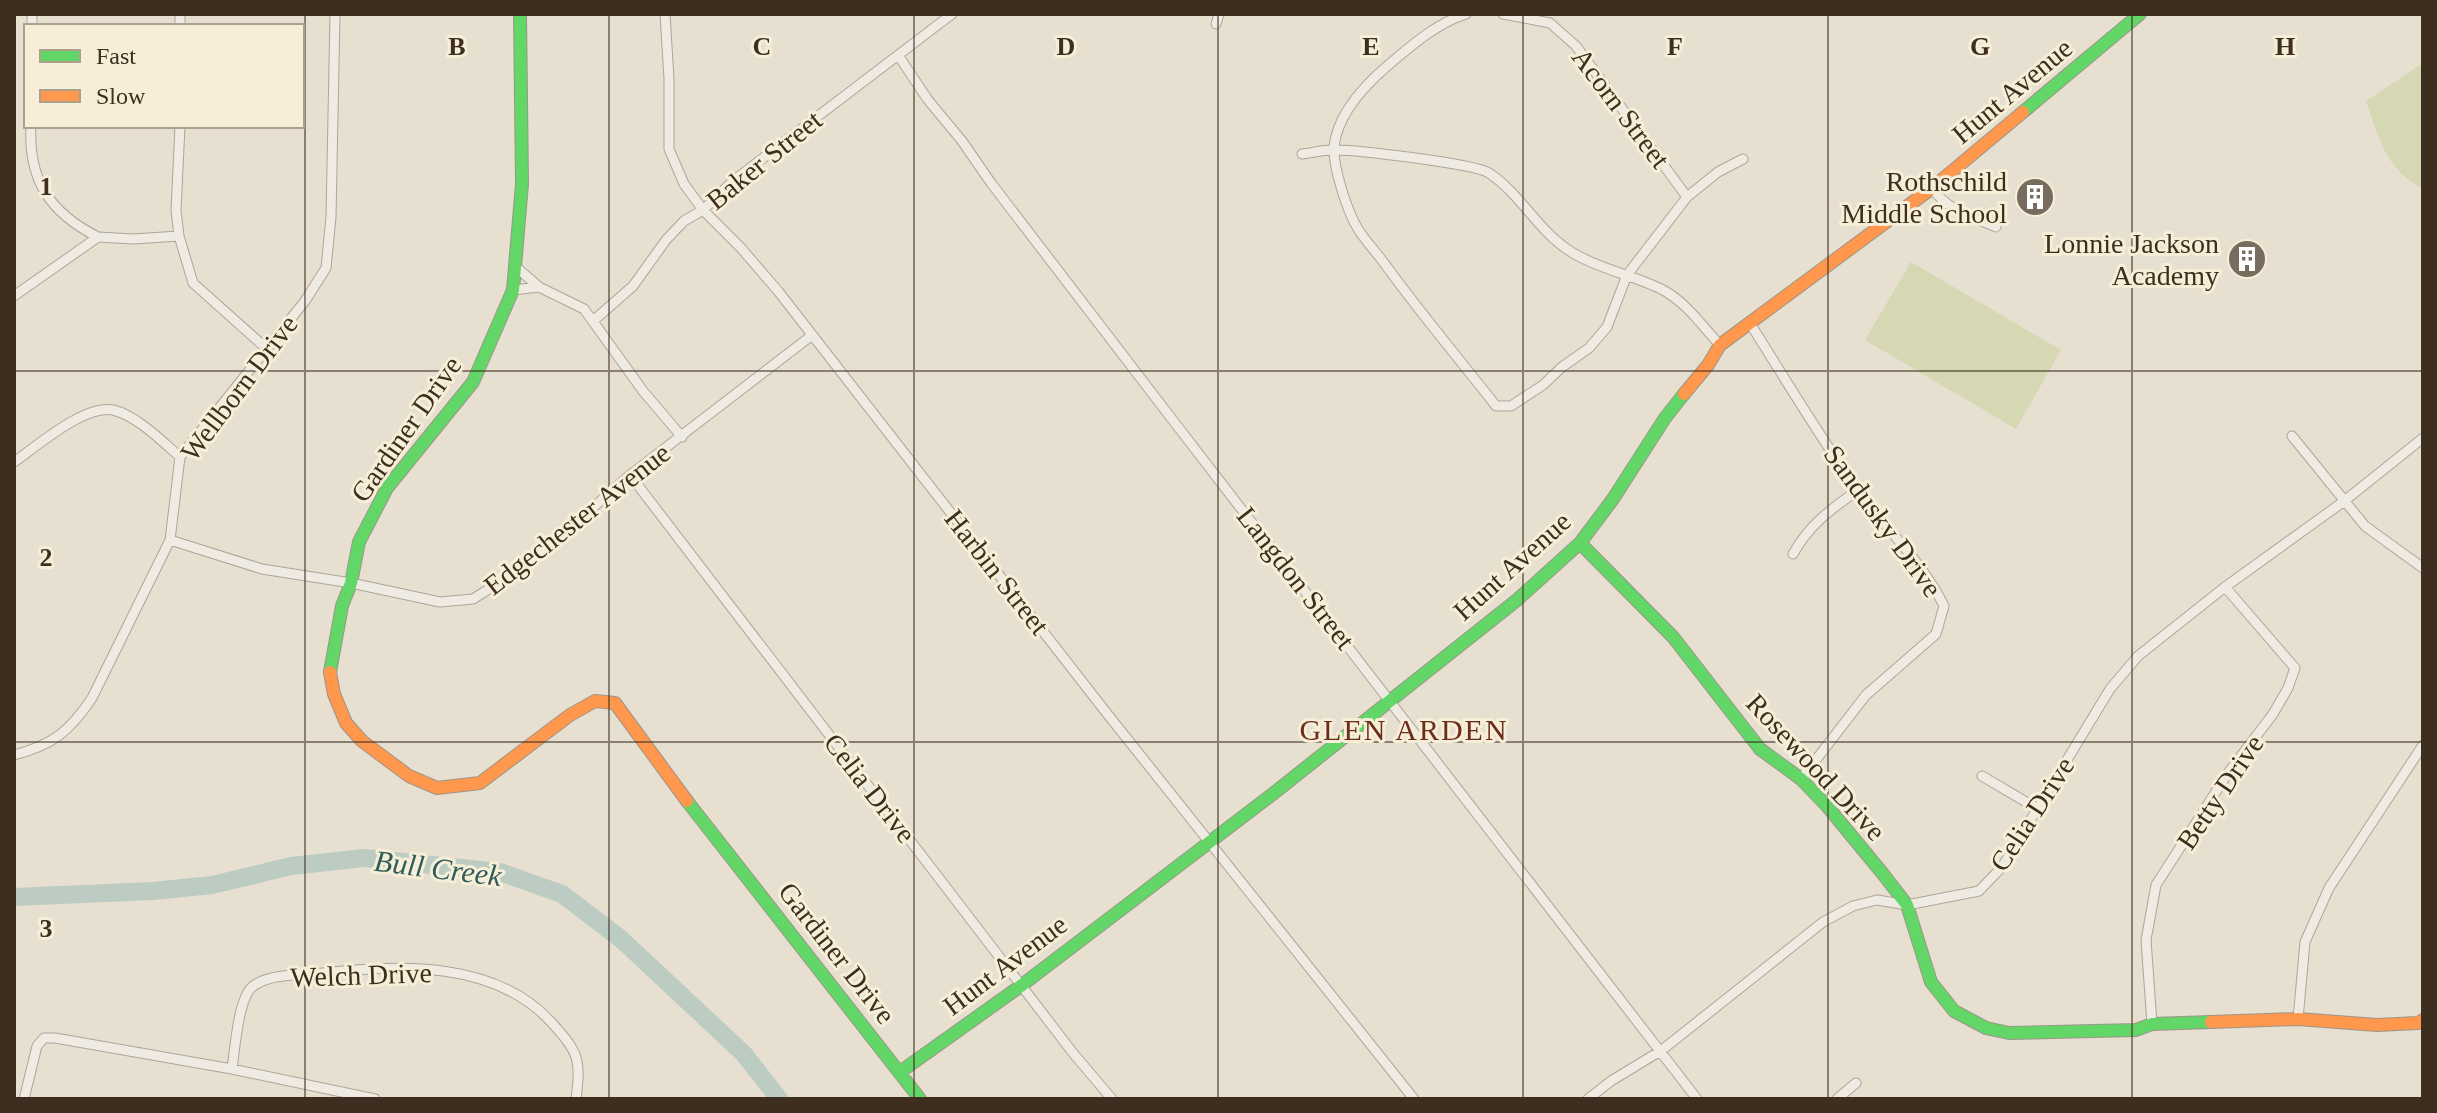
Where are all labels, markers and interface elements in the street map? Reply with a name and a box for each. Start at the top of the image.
legend [24,24,304,128]
text: B [448,32,466,61]
text: C [753,32,771,61]
text: D [1057,32,1075,61]
text: E [1362,32,1380,61]
text: F [1667,32,1683,61]
street label: Hunt Avenue [1946,32,2078,150]
text: G [1970,32,1990,61]
text: H [2275,32,2295,61]
street label: Acorn Street [1566,42,1676,174]
text: Fast [96,43,136,69]
text: Slow [96,83,146,109]
street label: Baker Street [700,104,828,216]
place label: Rothschild Middle School [1841,166,2007,229]
text: 1 [40,172,53,201]
building icon: Rothschild Middle School [2014,176,2056,218]
place label: Lonnie Jackson Academy [2044,228,2219,291]
building icon: Lonnie Jackson Academy [2226,238,2268,280]
street label: Wellborn Drive [174,309,304,467]
street label: Gardiner Drive [344,350,468,508]
street label: Edgechester Avenue [478,437,676,601]
street label: Sandusky Drive [1818,439,1948,603]
street label: Langdon Street [1231,501,1361,655]
street label: Harbin Street [939,503,1056,641]
street label: Hunt Avenue [1447,505,1577,627]
text: 2 [40,543,53,572]
street label: Rosewood Drive [1740,687,1892,847]
district label: GLEN ARDEN [1299,713,1509,746]
street label: Celia Drive [818,727,922,849]
street label: Betty Drive [2170,729,2270,855]
street label: Celia Drive [1984,751,2080,877]
water label: Bull Creek [372,844,504,892]
street label: Gardiner Drive [772,876,902,1030]
street label: Hunt Avenue [937,909,1073,1021]
text: 3 [40,914,53,943]
street label: Welch Drive [290,957,432,993]

